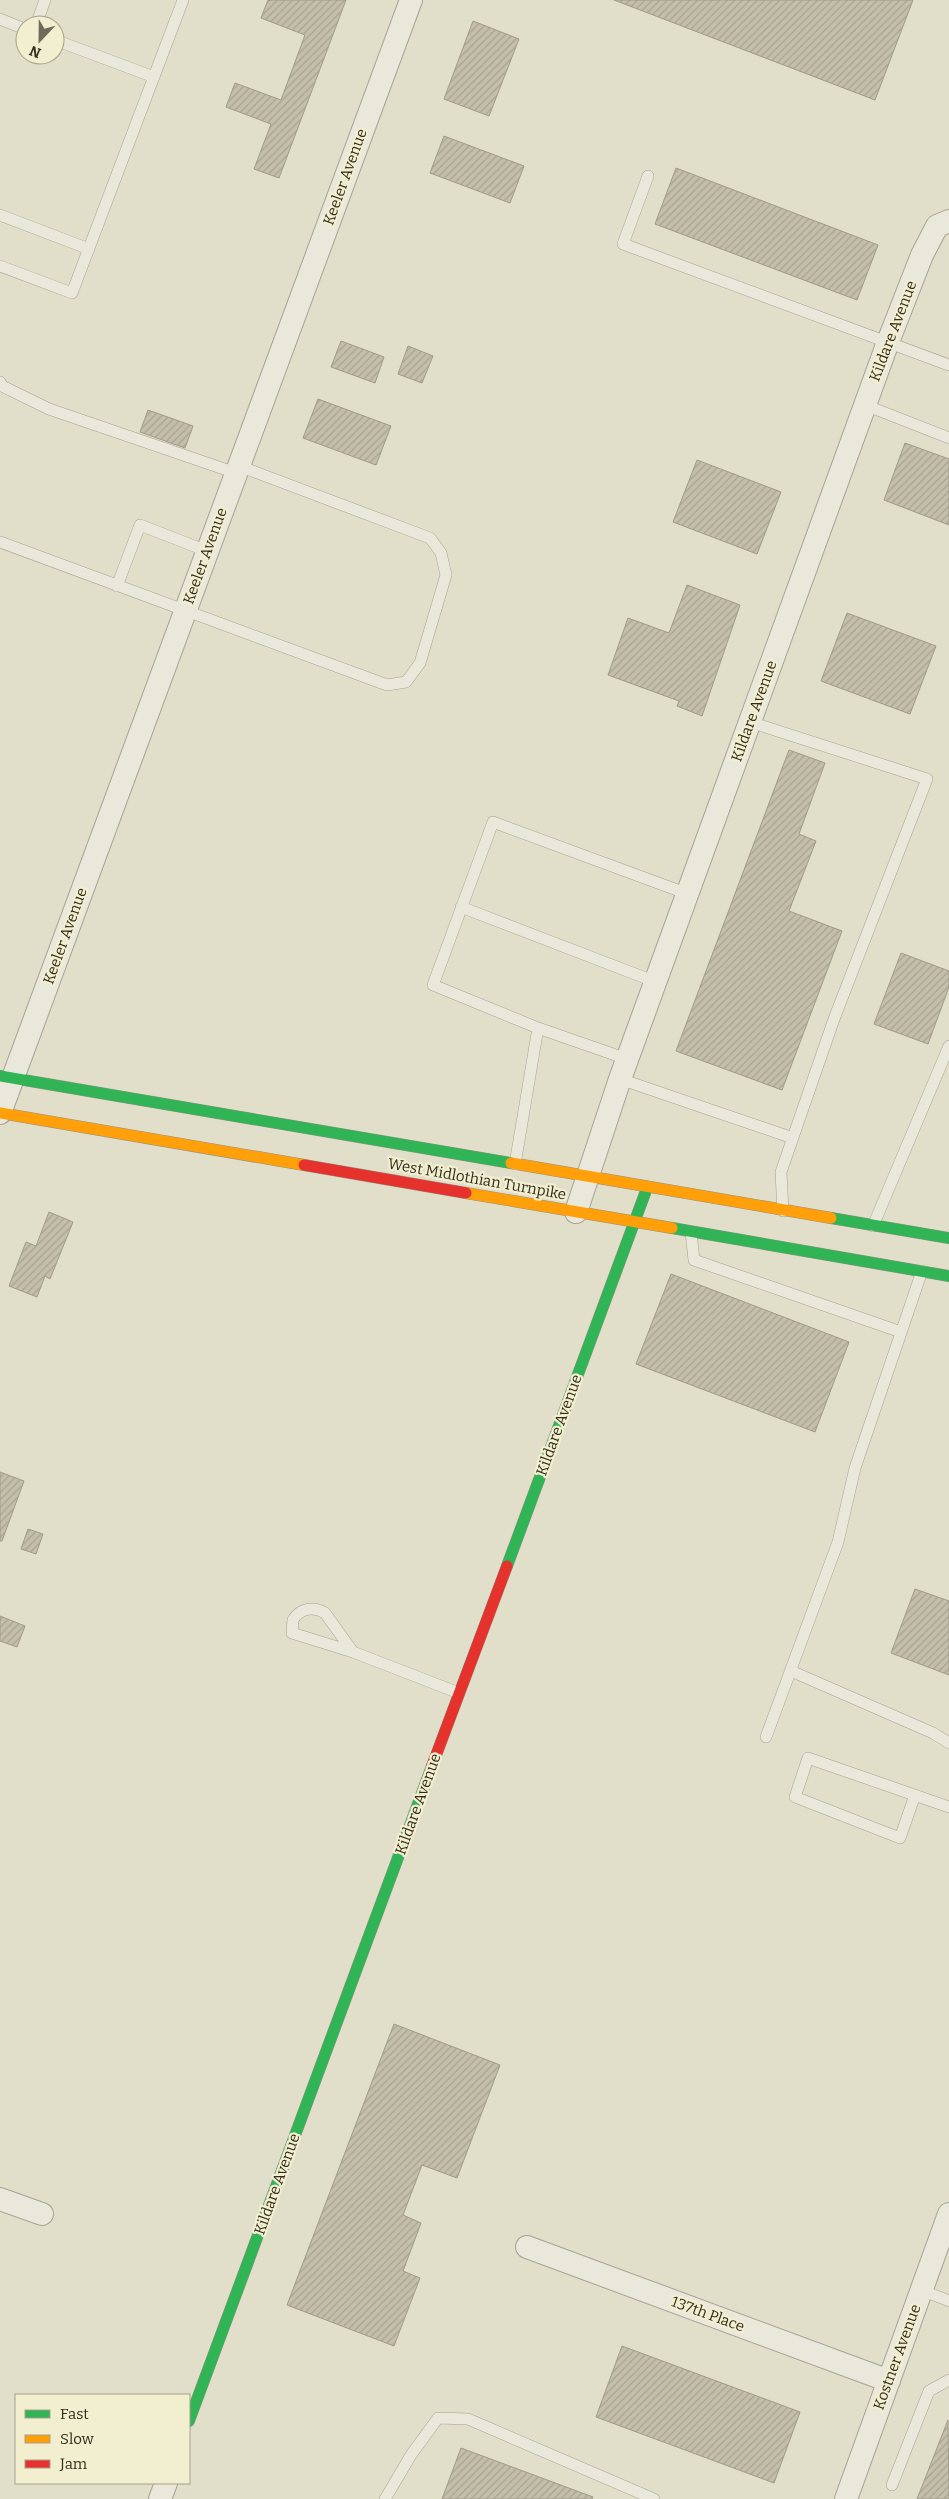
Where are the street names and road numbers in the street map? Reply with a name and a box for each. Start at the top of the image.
street label: Keeler Avenue [319,126,371,228]
street label: Kildare Avenue [866,278,920,384]
street label: Keeler Avenue [179,505,231,607]
street label: Kildare Avenue [727,658,781,764]
street label: Keeler Avenue [39,885,91,987]
street label: West Midlothian Turnpike [386,1154,568,1204]
street label: Kildare Avenue [532,1372,586,1478]
street label: Kildare Avenue [391,1751,445,1857]
street label: Kildare Avenue [250,2131,304,2237]
street label: 137th Place [669,2292,747,2336]
street label: Kostner Avenue [870,2302,924,2412]

